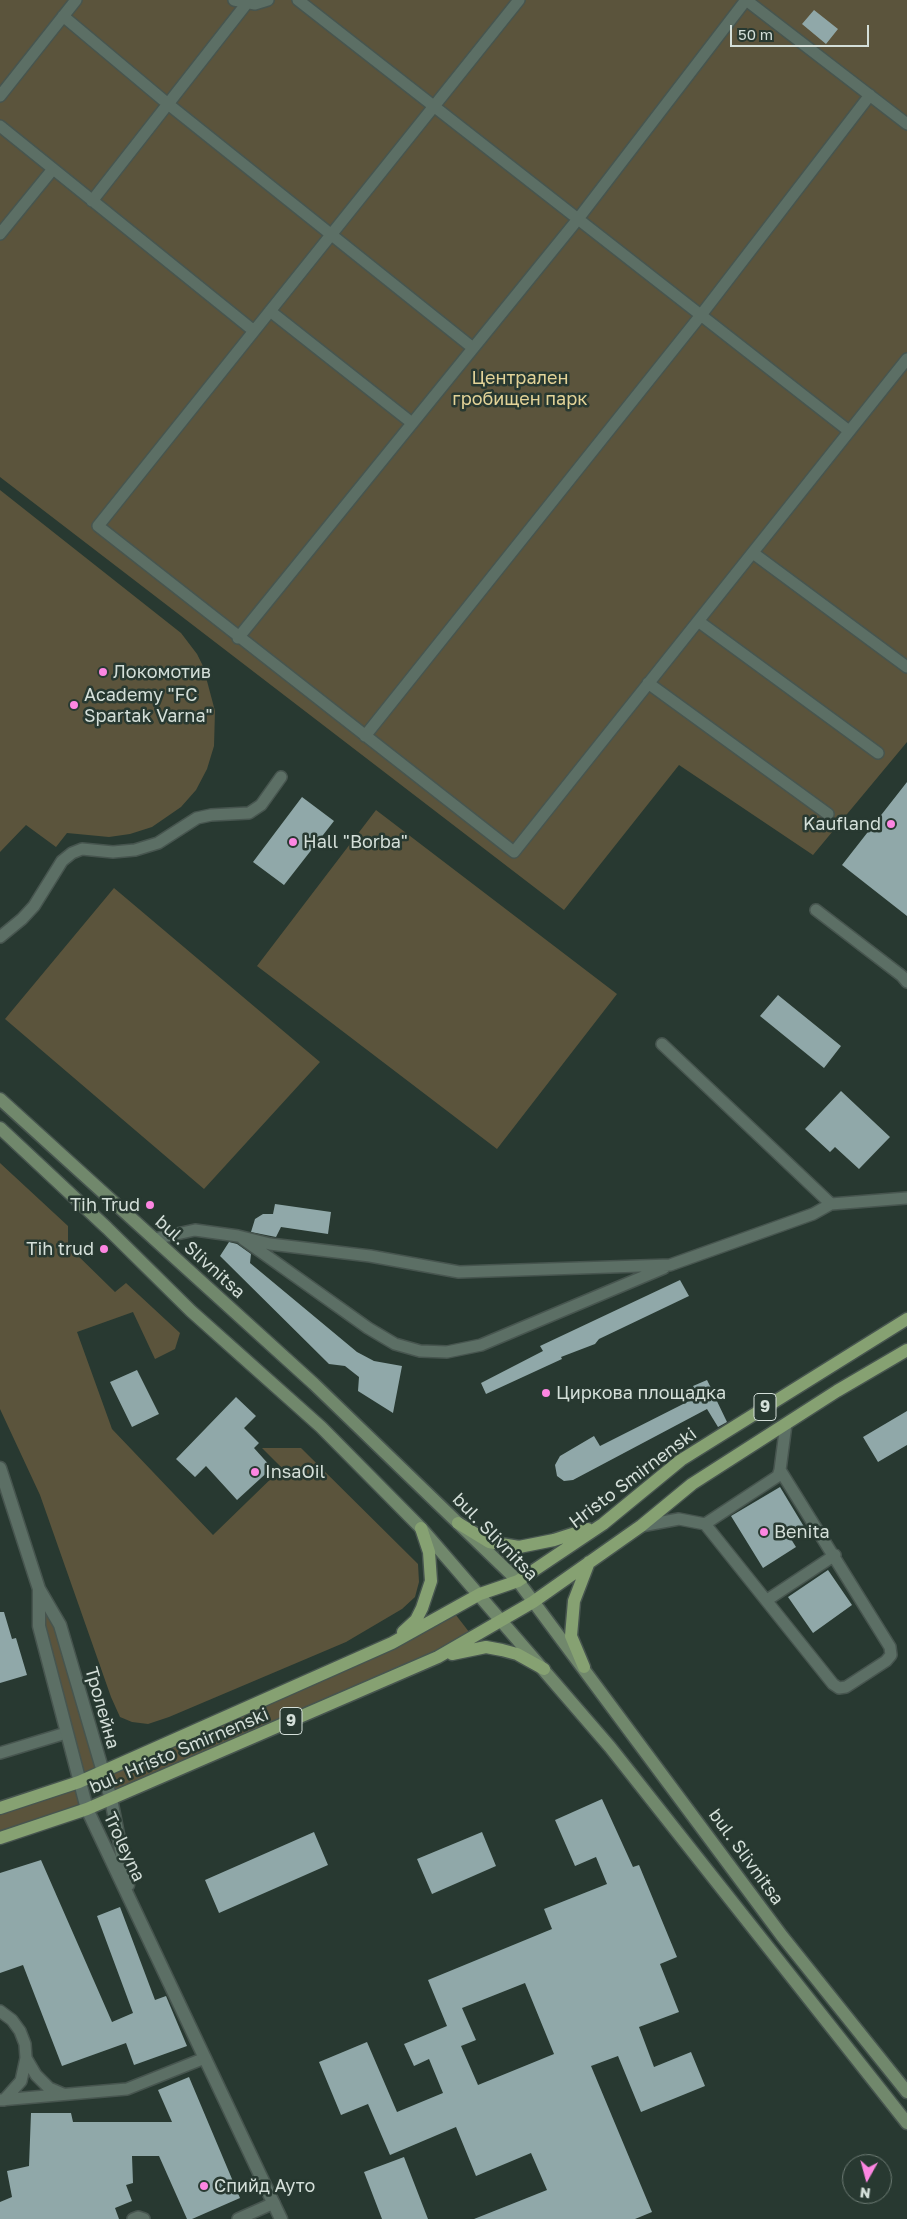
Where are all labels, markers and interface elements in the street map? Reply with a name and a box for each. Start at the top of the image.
scale bar [732,15,871,47]
text: 50 m [738,25,773,43]
park label: Централен гробищен парк [452,367,588,409]
place label: Локомотив [113,661,211,683]
marker: Локомотив [97,666,109,678]
place label: Academy "FC Spartak Varna" [84,684,212,726]
marker: Academy "FC Spartak Varna" [68,699,80,711]
place label: Kaufland [803,813,881,835]
marker: Kaufland [885,818,897,830]
place label: Hall "Borba" [303,831,408,853]
marker: Hall "Borba" [287,836,299,848]
place label: Tih Trud [70,1194,140,1216]
marker: Tih Trud [144,1199,156,1211]
street label: bul. Slivnitsa [151,1211,249,1303]
place label: Tih trud [26,1238,94,1260]
marker: Tih trud [98,1243,110,1255]
place label: Циркова площадка [556,1382,726,1404]
marker: Циркова площадка [540,1387,552,1399]
road number: 9 [754,1394,776,1420]
street label: Hristo Smirnenski [565,1423,701,1533]
place label: InsaOil [265,1461,325,1483]
marker: InsaOil [249,1466,261,1478]
street label: bul. Slivnitsa [448,1489,542,1585]
place label: Benita [774,1521,830,1543]
marker: Benita [758,1526,770,1538]
street label: Тролейна [80,1664,124,1752]
street label: bul. Hristo Smirnenski [86,1703,272,1799]
road number: 9 [280,1708,302,1734]
street label: bul. Slivnitsa [704,1805,788,1909]
street label: Troleyna [99,1809,149,1885]
north arrow [842,2154,892,2204]
place label: Спийд Ауто [214,2175,315,2197]
marker: Спийд Ауто [198,2180,210,2192]
text: N [859,2184,872,2202]

